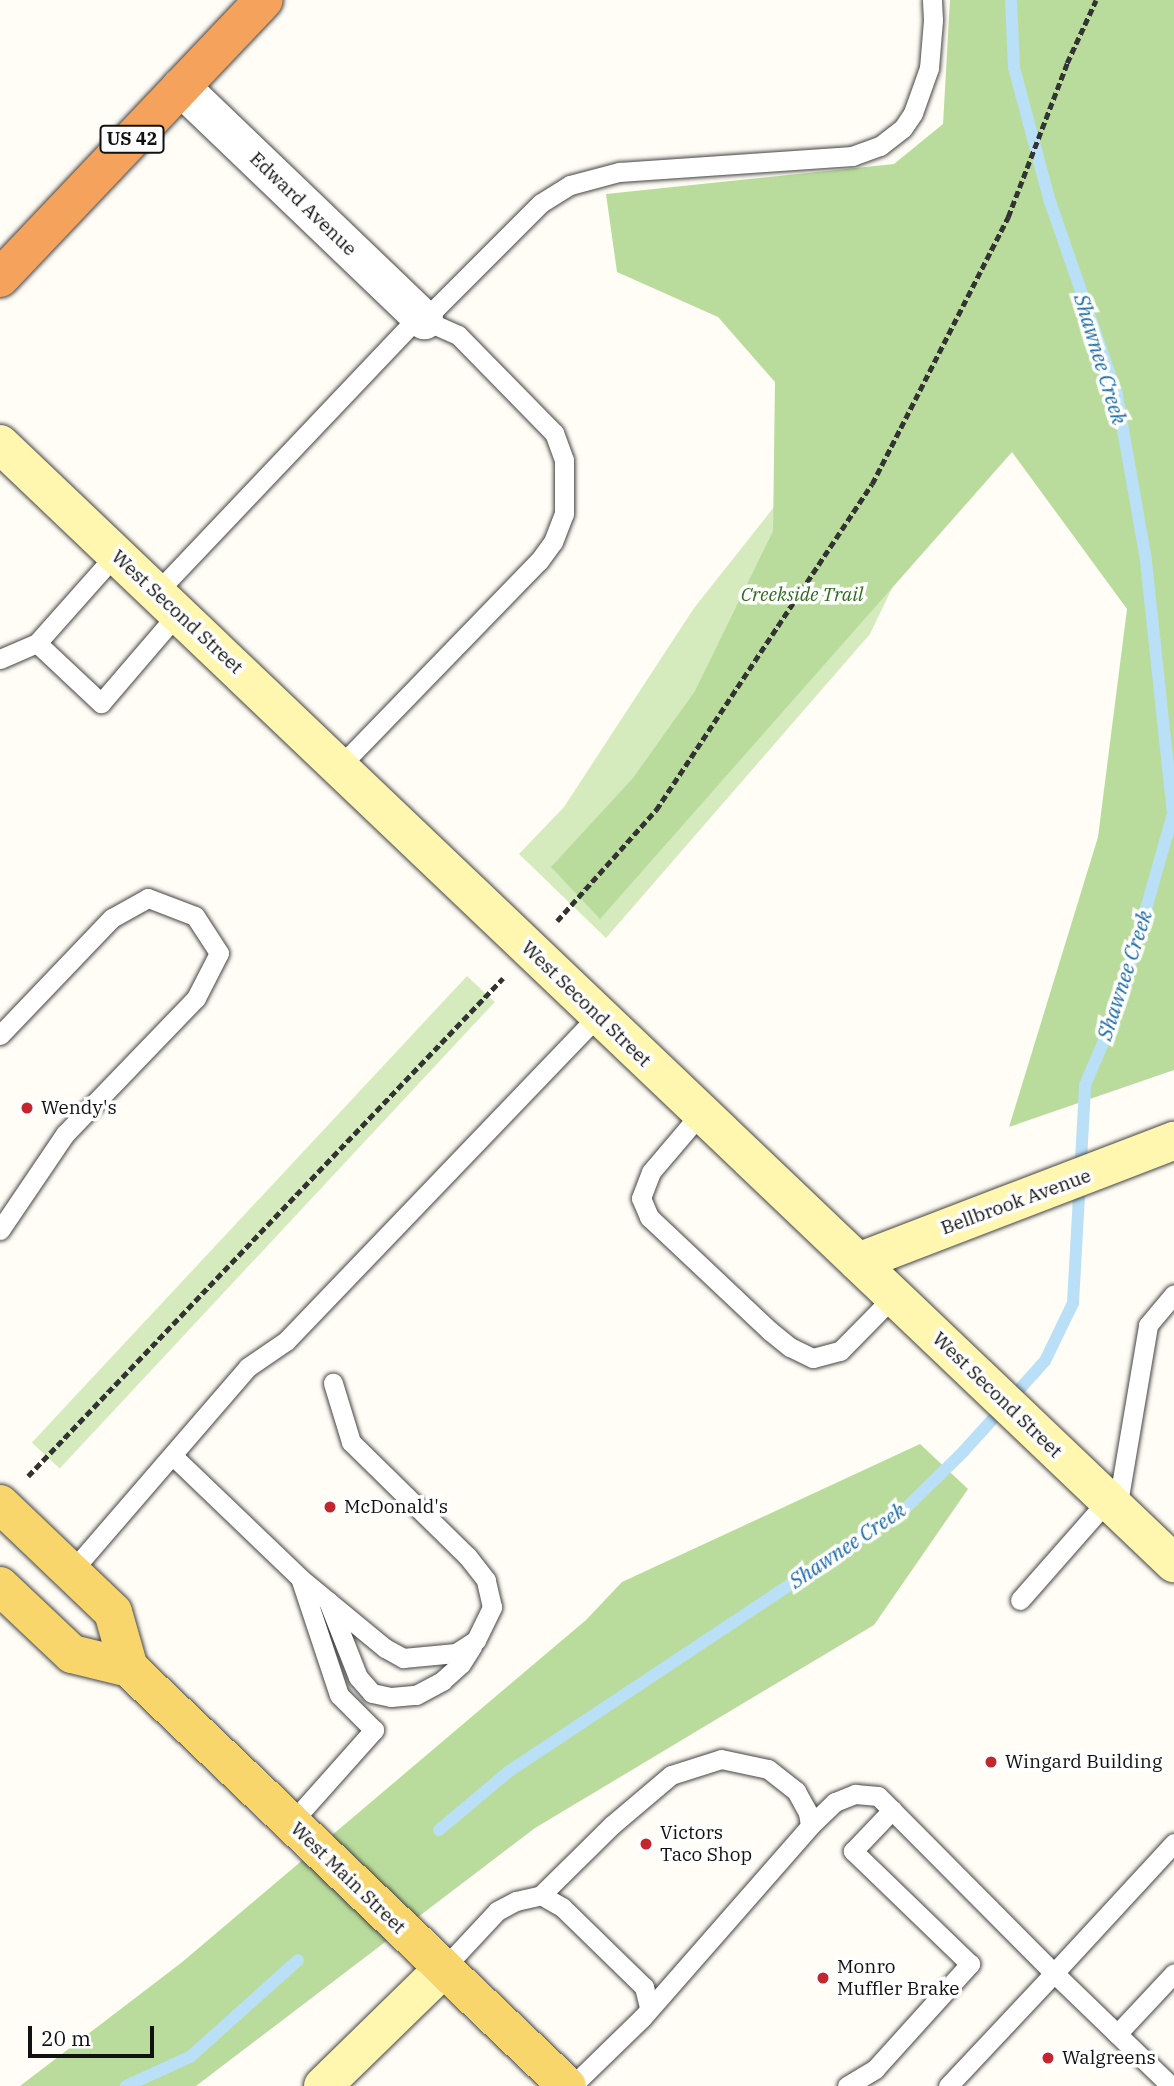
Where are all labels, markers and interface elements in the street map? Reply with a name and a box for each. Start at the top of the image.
road number: US 42 [99,124,165,154]
street label: Edward Avenue [245,147,361,261]
water label: Shawnee Creek [1069,291,1133,427]
street label: West Second Street [107,545,247,679]
park label: Creekside Trail [741,584,863,606]
water label: Shawnee Creek [1091,907,1157,1043]
street label: West Second Street [517,936,655,1072]
place label: Wendy's [41,1097,117,1119]
marker: Wendy's [19,1100,35,1116]
street label: Bellbrook Avenue [938,1164,1094,1240]
street label: West Second Street [928,1327,1066,1463]
place label: McDonald's [344,1496,448,1518]
water label: Shawnee Creek [784,1497,910,1593]
marker: McDonald's [322,1499,338,1515]
place label: Wingard Building [1005,1751,1162,1773]
marker: Wingard Building [983,1754,999,1770]
street label: West Main Street [286,1817,410,1939]
place label: Victors Taco Shop [660,1822,752,1866]
marker: Victors Taco Shop [638,1836,654,1852]
place label: Monro Muffler Brake [837,1956,959,2000]
marker: Monro Muffler Brake [815,1970,831,1986]
scale bar [32,2012,158,2056]
text: 20 m [41,2024,91,2052]
place label: Walgreens [1062,2047,1156,2069]
marker: Walgreens [1040,2050,1056,2066]

